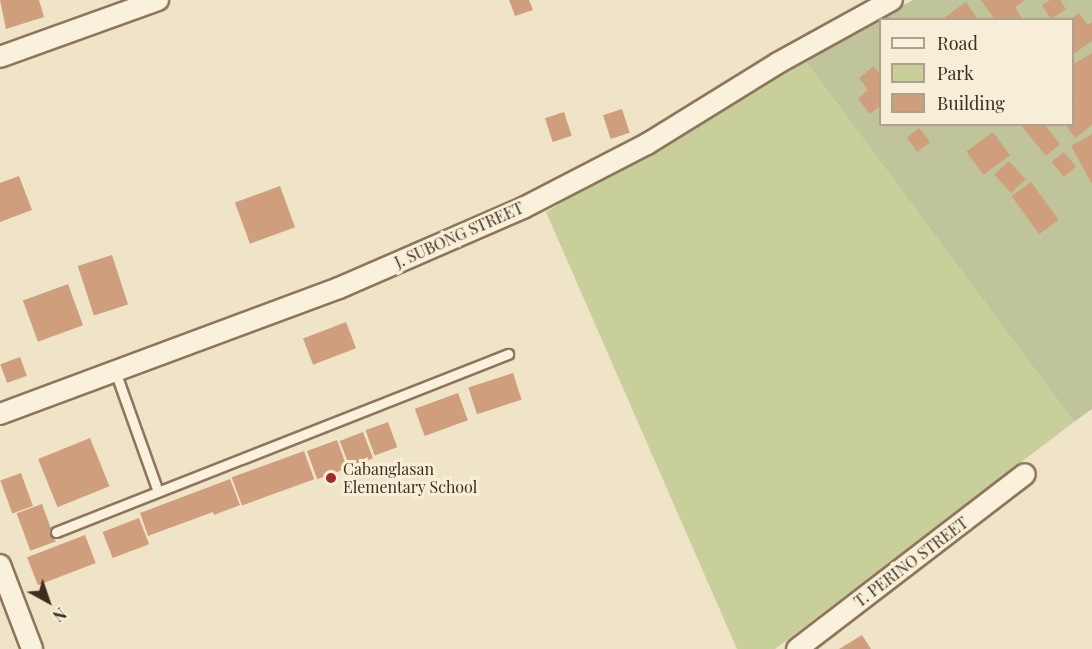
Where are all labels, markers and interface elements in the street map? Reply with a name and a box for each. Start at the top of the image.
legend [879,18,1074,126]
text: Road [937,31,978,55]
text: Park [937,61,974,85]
text: Building [937,91,1005,115]
street label: J. SUBONG STREET [392,198,526,272]
place label: Cabanglasan Elementary School [343,459,478,497]
marker: Cabanglasan Elementary School [324,471,338,485]
street label: T. PERINO STREET [850,513,972,611]
north arrow [18,571,78,631]
text: N [49,603,71,627]

